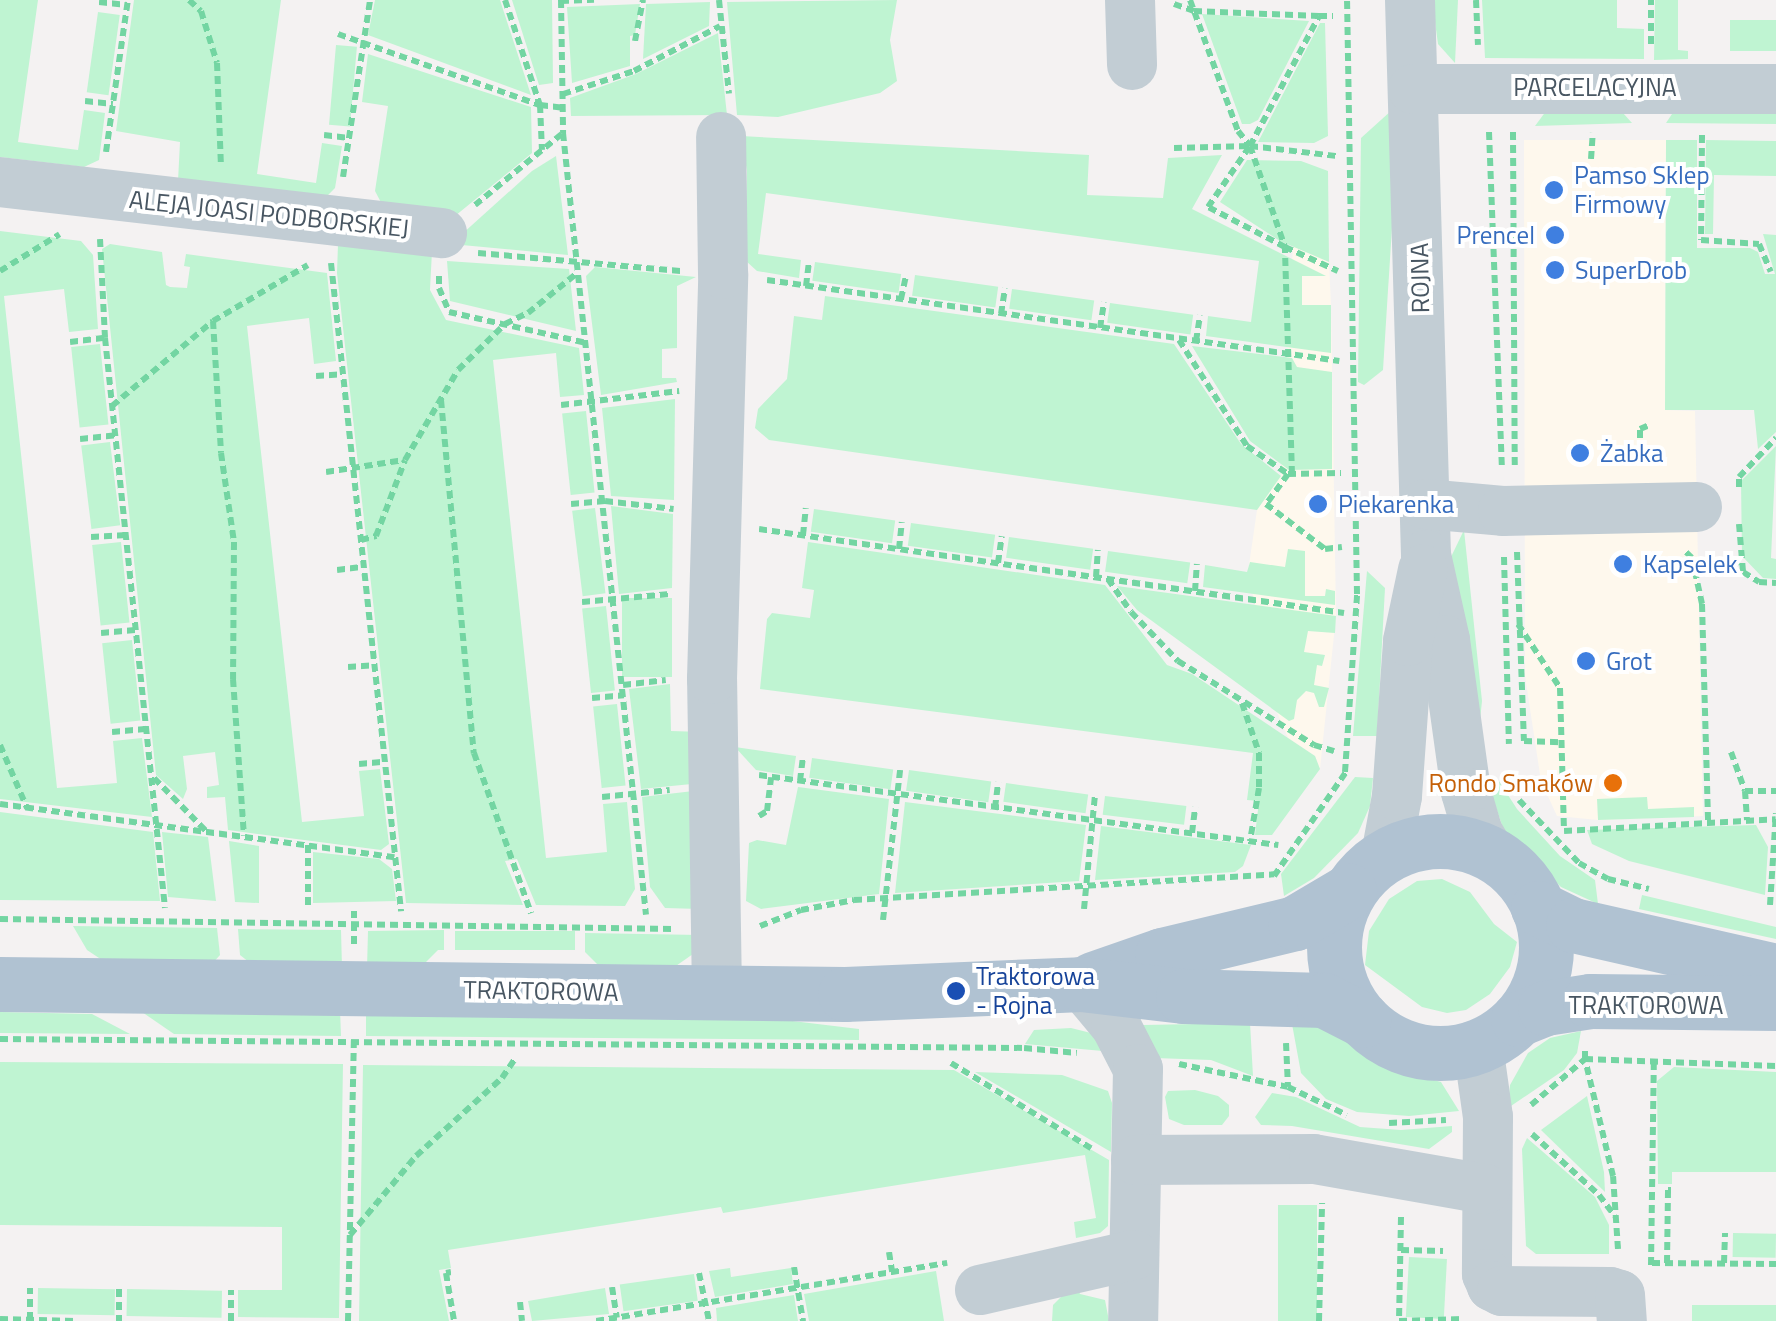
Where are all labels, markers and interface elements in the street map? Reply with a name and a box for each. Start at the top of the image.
street label: PARCELACYJNA [1513,72,1677,102]
place label: Pamso Sklep Firmowy [1574,161,1710,220]
marker: Pamso Sklep Firmowy [1543,179,1565,201]
street label: ALEJA JOASI PODBORSKIEJ [128,184,410,244]
place label: Prencel [1457,220,1535,250]
marker: Prencel [1544,224,1566,246]
street label: ROJNA [1404,243,1436,313]
place label: SuperDrob [1575,255,1687,285]
marker: SuperDrob [1544,259,1566,281]
place label: Żabka [1600,438,1663,468]
marker: Żabka [1569,442,1591,464]
place label: Piekarenka [1338,489,1454,519]
marker: Piekarenka [1307,493,1329,515]
place label: Kapselek [1643,549,1738,579]
marker: Kapselek [1612,553,1634,575]
place label: Grot [1606,646,1652,676]
marker: Grot [1575,650,1597,672]
place label: Rondo Smaków [1429,768,1593,798]
marker: Rondo Smaków [1602,772,1624,794]
place label: Traktorowa - Rojna [976,962,1095,1021]
street label: TRAKTOROWA [463,975,619,1007]
marker: Traktorowa - Rojna [945,980,967,1002]
street label: TRAKTOROWA [1569,990,1723,1020]

